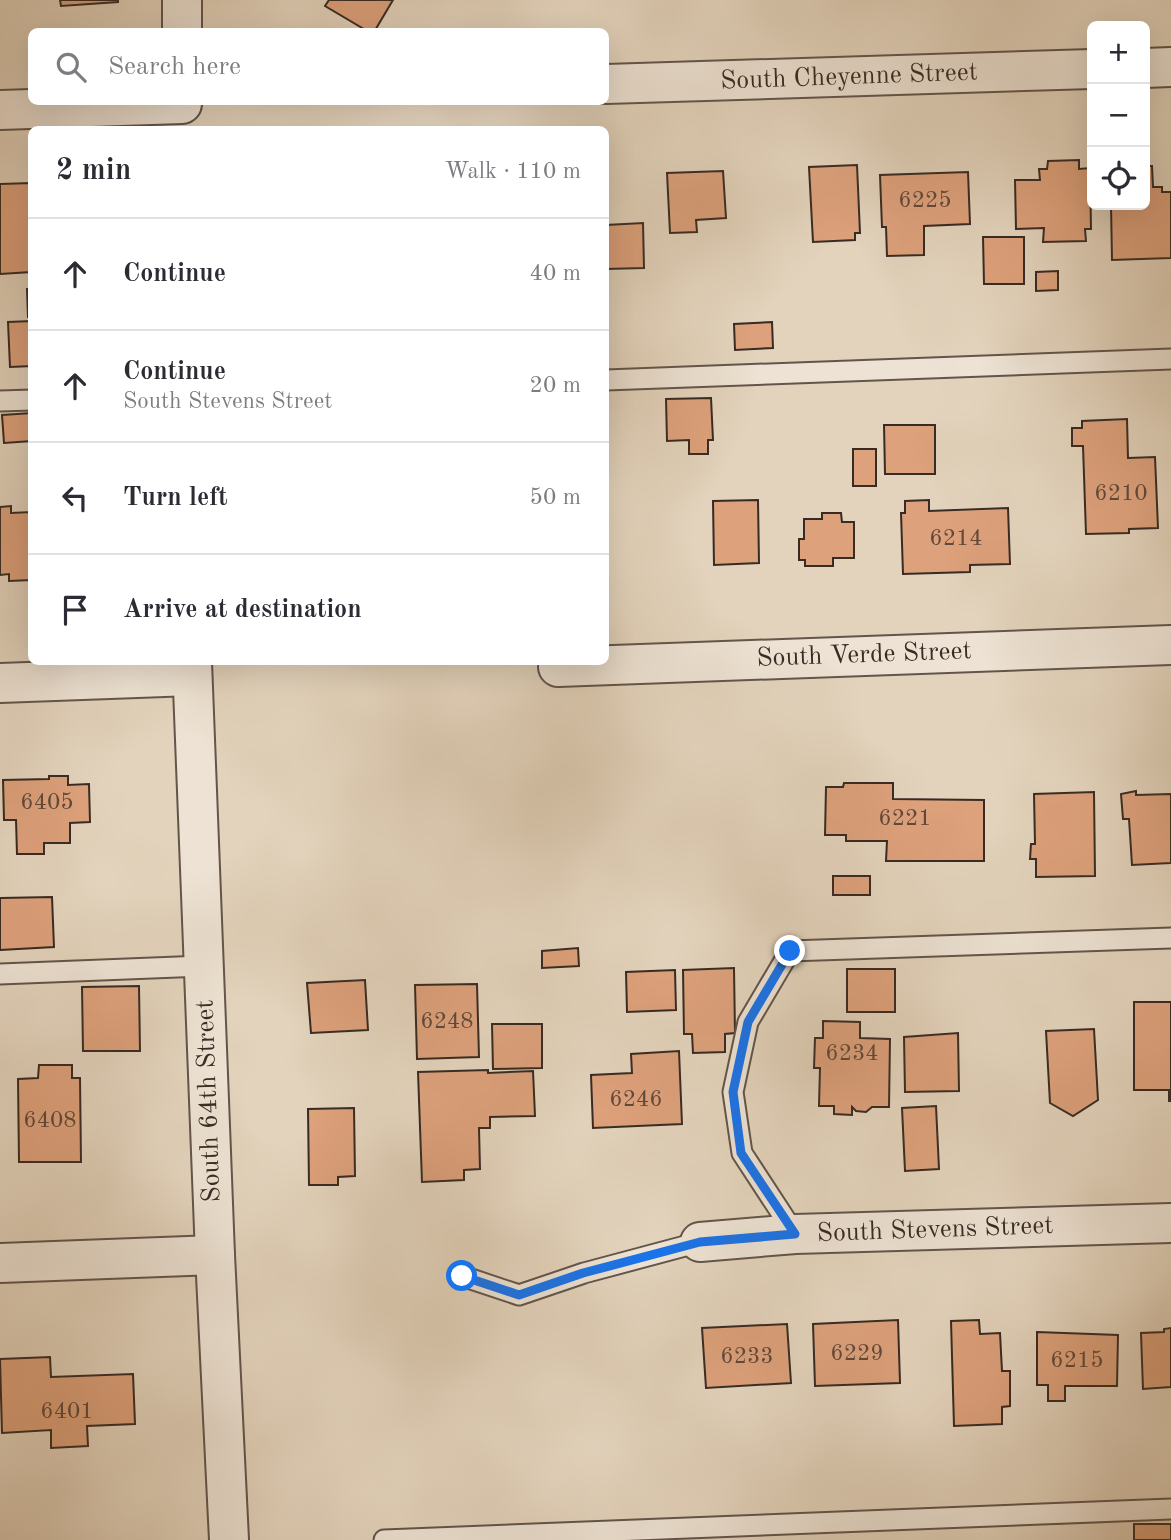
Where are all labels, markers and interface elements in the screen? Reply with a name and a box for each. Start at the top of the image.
map controls [1087,21,1150,210]
button: + [1087,21,1150,84]
search box [28,28,609,105]
icon: search [52,48,90,86]
text: Search here [108,54,241,80]
street label: South Cheyenne Street [720,60,978,94]
button: − [1087,84,1150,147]
button: locate [1087,147,1150,210]
text: 2 min [56,156,131,186]
text: Walk · 110 m [445,160,581,183]
house number: 6225 [898,189,952,212]
icon: ahead [56,255,94,293]
text: Continue [123,261,226,287]
text: 40 m [530,262,581,285]
text: Continue [123,359,226,385]
icon: ahead [56,367,94,405]
text: 20 m [530,374,581,397]
text: South Stevens Street [123,390,332,413]
icon: left [56,479,94,517]
house number: 6210 [1094,482,1148,505]
text: Turn left [123,485,228,511]
text: 50 m [530,486,581,509]
house number: 6214 [929,527,983,550]
icon: arrive [56,591,94,629]
text: Arrive at destination [123,597,362,623]
street label: South Verde Street [756,638,972,672]
house number: 6405 [20,791,74,814]
house number: 6221 [878,807,932,830]
route end [774,935,805,966]
street label: South 64th Street [192,999,226,1203]
house number: 6248 [420,1010,474,1033]
house number: 6234 [825,1042,879,1065]
house number: 6246 [609,1088,663,1111]
house number: 6408 [23,1109,77,1132]
street label: South Stevens Street [816,1213,1054,1247]
route start [446,1260,477,1291]
house number: 6229 [830,1342,884,1365]
house number: 6233 [720,1345,774,1368]
house number: 6215 [1050,1349,1104,1372]
house number: 6401 [40,1400,94,1423]

